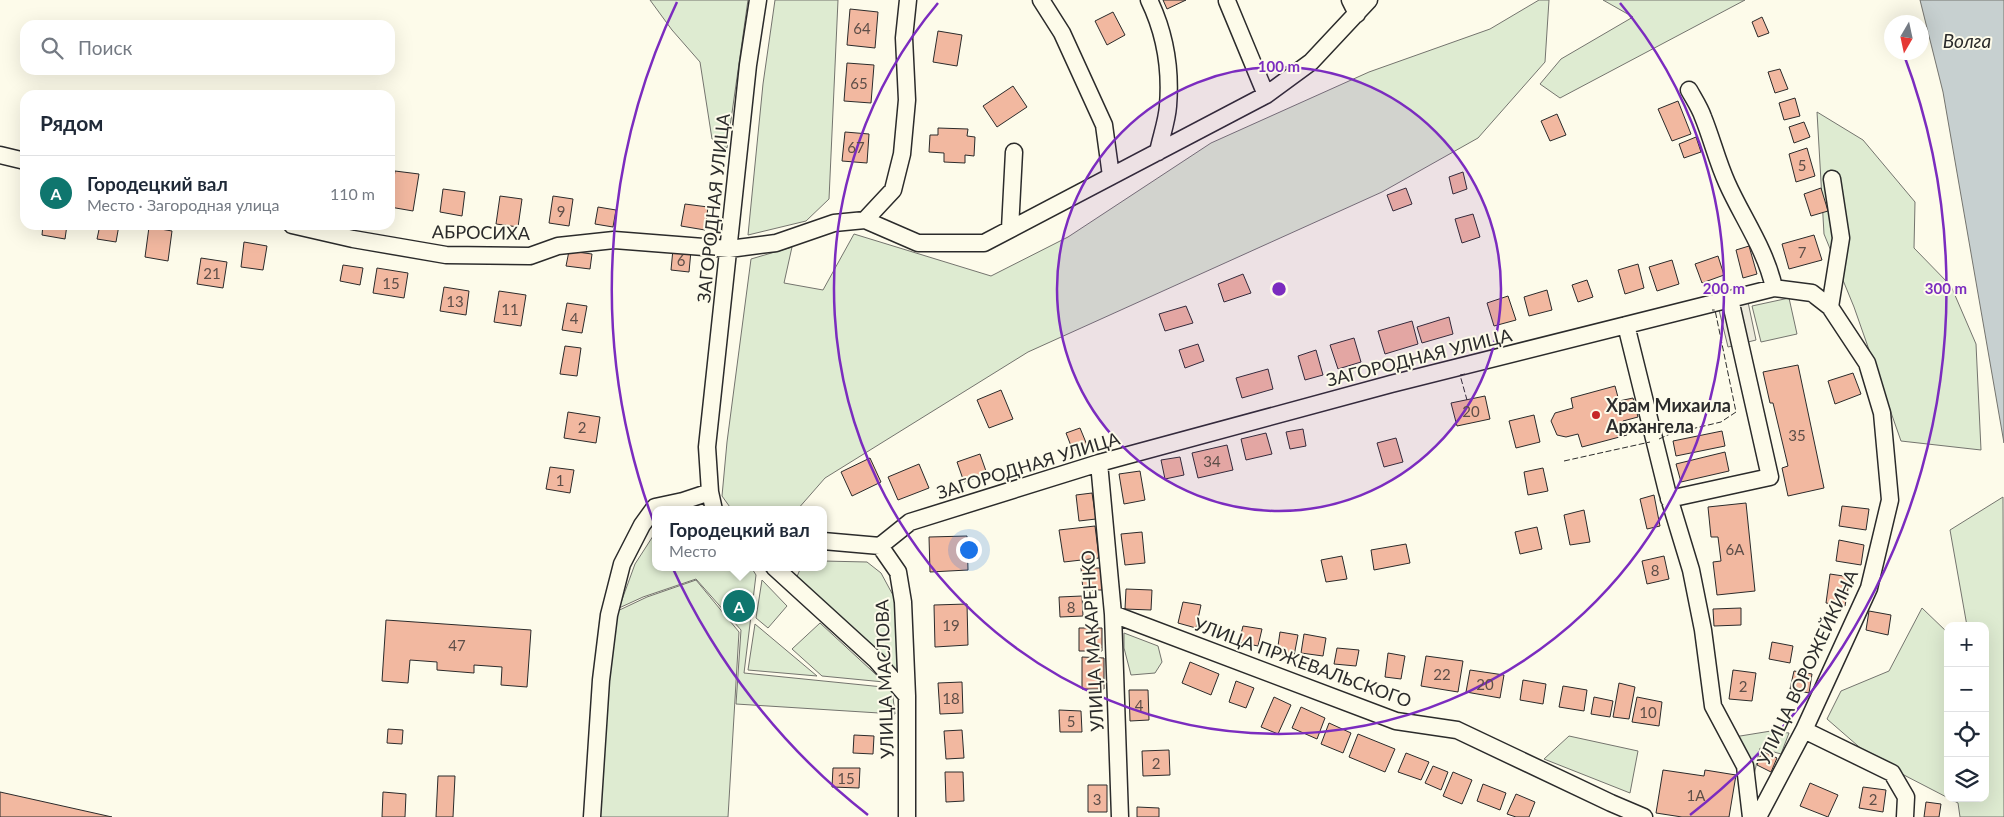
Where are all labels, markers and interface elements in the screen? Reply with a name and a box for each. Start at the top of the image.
north arrow [1884,15,1929,60]
house number: 64 [853,19,871,37]
search box [20,20,395,75]
water label: Волга [1943,29,1991,52]
icon: search [38,34,66,62]
text: Поиск [78,36,132,59]
text: 100 m [1258,57,1300,75]
house number: 65 [850,74,868,92]
text: Рядом [40,110,103,135]
street label: ЗАГОРОДНАЯ УЛИЦА [692,111,734,304]
house number: 67 [847,138,865,156]
house number: 5 [1798,156,1806,174]
text: Городецкий вал [87,172,228,195]
text: A [50,184,62,203]
text: 110 m [330,184,375,203]
text: Место · Загородная улица [87,195,279,214]
house number: 9 [557,202,565,220]
street label: АБРОСИХА [432,220,531,244]
house number: 7 [1798,243,1807,261]
house number: 6 [677,251,686,269]
house number: 21 [203,264,221,282]
house number: 15 [382,274,400,292]
text: 200 m [1703,279,1745,297]
text: 300 m [1925,279,1967,297]
centre of rings [1270,280,1288,298]
house number: 13 [446,292,464,310]
house number: 11 [501,300,519,318]
house number: 4 [570,309,579,327]
street label: ЗАГОРОДНАЯ УЛИЦА [1324,323,1515,391]
place label: Храм Михаила Архангела [1605,394,1731,437]
house number: 20 [1462,402,1480,420]
marker: Храм Михаила Архангела [1590,409,1602,421]
house number: 2 [578,418,586,436]
street label: ЗАГОРОДНАЯ УЛИЦА [934,426,1123,503]
house number: 35 [1788,426,1806,444]
house number: 34 [1203,452,1221,470]
house number: 1 [556,471,564,489]
popup [652,506,827,571]
text: Городецкий вал [669,518,810,541]
your location [956,537,982,563]
house number: 6А [1726,540,1745,558]
text: Место [669,541,717,560]
street label: УЛИЦА МАКАРЕНКО [1076,550,1108,732]
house number: 8 [1651,561,1659,579]
street label: УЛИЦА ВОРОЖЕЙКИНА [1752,565,1862,768]
pin: A [723,587,755,625]
street label: УЛИЦА МАСЛОВА [870,598,898,759]
house number: 8 [1067,598,1075,616]
street label: УЛИЦА ПРЖЕВАЛЬСКОГО [1191,612,1415,712]
house number: 19 [942,616,960,634]
map controls [1944,622,1989,802]
button: + [1944,622,1989,667]
house number: 47 [448,636,466,654]
house number: 22 [1433,665,1451,683]
button: − [1944,667,1989,712]
house number: 20 [1476,675,1494,693]
house number: 2 [1739,677,1747,695]
house number: 18 [942,689,960,707]
house number: 4 [1135,696,1144,714]
house number: 10 [1639,703,1657,721]
house number: 5 [1067,712,1075,730]
button: locate [1944,712,1989,757]
house number: 2 [1152,754,1160,772]
button: layers [1944,757,1989,802]
house number: 15 [837,769,855,787]
house number: 1А [1687,786,1706,804]
house number: 3 [1093,790,1101,808]
house number: 2 [1869,790,1877,808]

